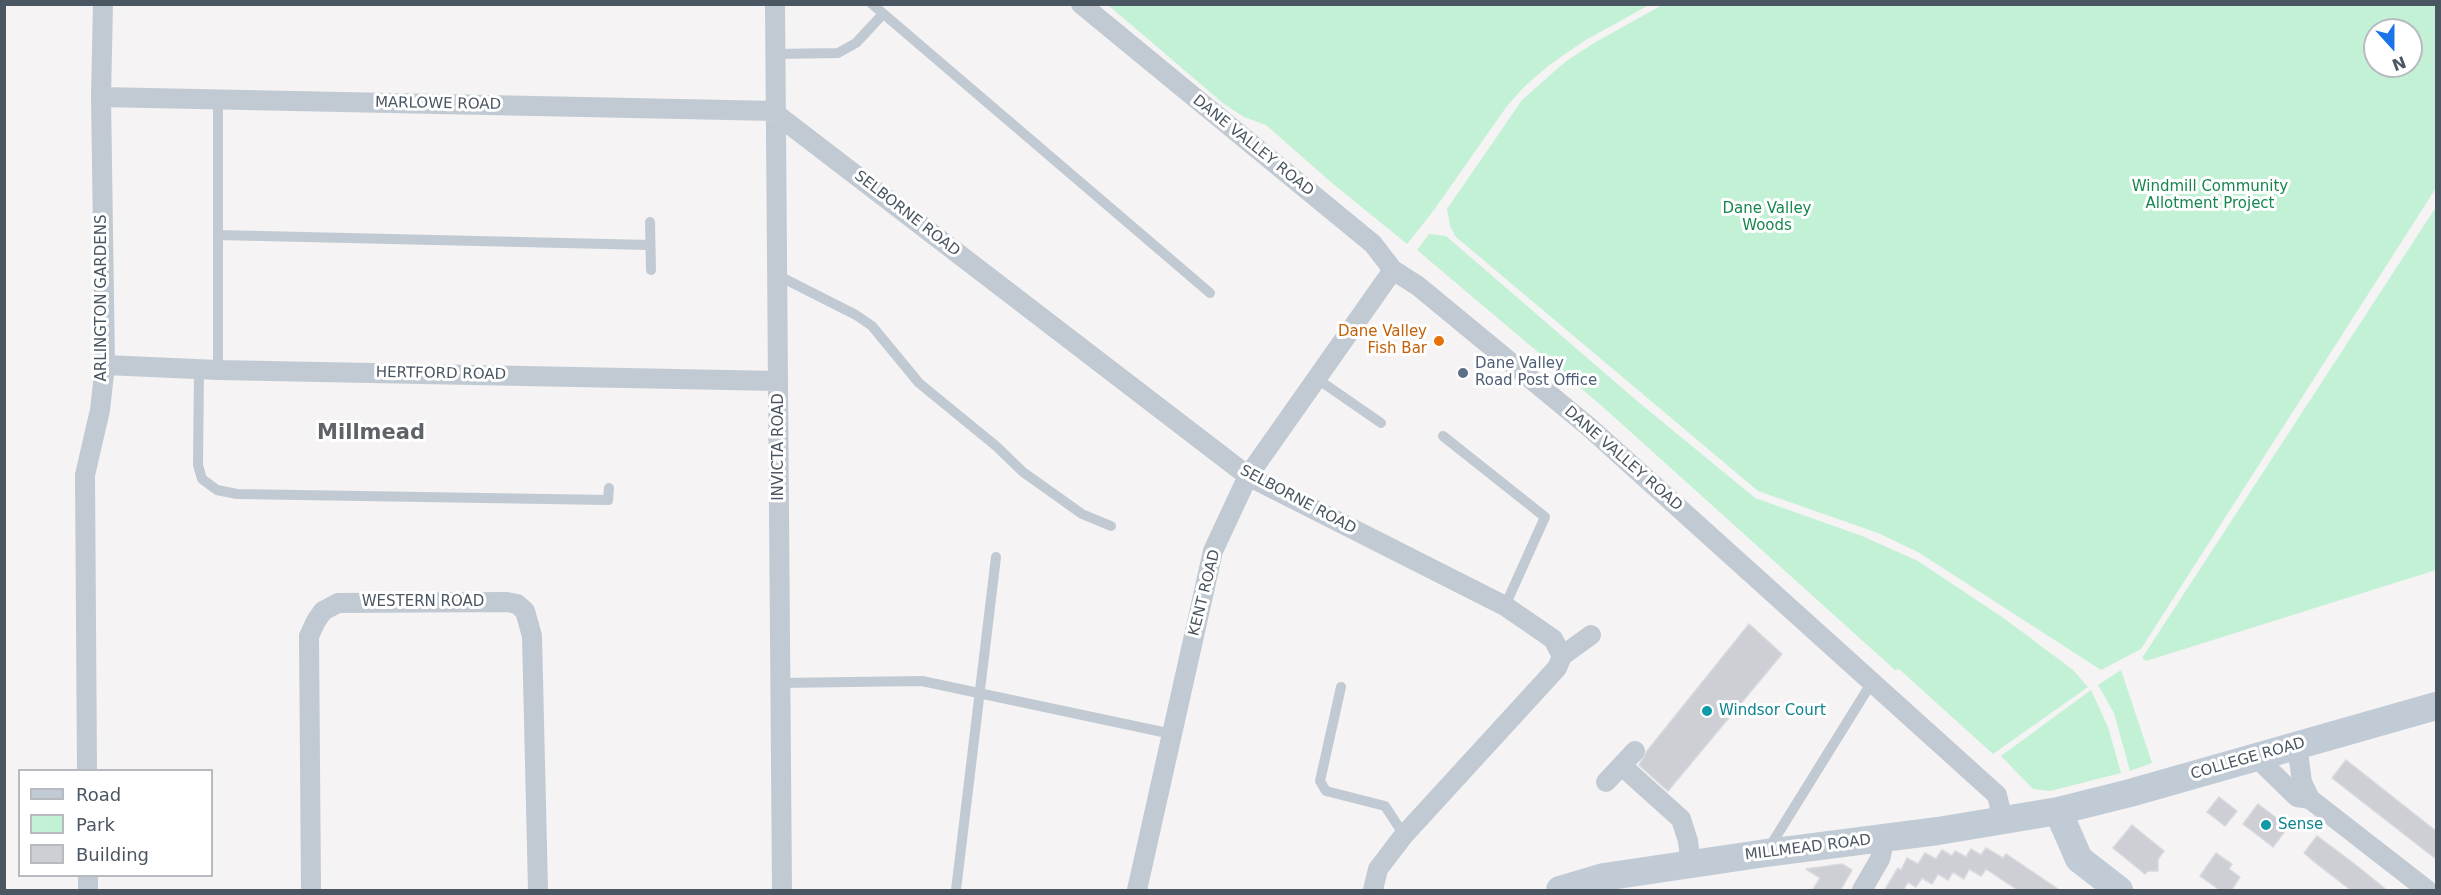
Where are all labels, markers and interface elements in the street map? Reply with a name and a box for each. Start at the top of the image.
north arrow [2363,18,2423,78]
text: N [2389,52,2409,75]
street label: DANE VALLEY ROAD [1189,92,1317,200]
street label: MARLOWE ROAD [375,94,501,114]
street label: SELBORNE ROAD [851,167,963,261]
park label: Windmill Community Allotment Project [2132,178,2288,213]
park label: Dane Valley Woods [1723,200,1811,235]
street label: ARLINGTON GARDENS [93,215,111,381]
place label: Dane Valley Fish Bar [1338,323,1427,358]
marker: Dane Valley Fish Bar [1432,334,1446,348]
place label: Dane Valley Road Post Office [1475,355,1597,390]
street label: HERTFORD ROAD [376,364,506,384]
marker: Dane Valley Road Post Office [1456,366,1470,380]
street label: INVICTA ROAD [770,393,788,501]
street label: DANE VALLEY ROAD [1560,403,1686,515]
district label: Millmead [317,421,425,447]
street label: SELBORNE ROAD [1237,462,1359,538]
street label: KENT ROAD [1186,548,1224,638]
street label: WESTERN ROAD [362,593,484,611]
place label: Windsor Court [1719,702,1826,720]
marker: Windsor Court [1700,704,1714,718]
street label: COLLEGE ROAD [2189,734,2307,784]
legend [18,769,213,877]
text: Road [76,784,121,805]
text: Park [76,814,115,835]
place label: Sense [2278,816,2323,834]
marker: Sense [2259,818,2273,832]
street label: MILLMEAD ROAD [1744,831,1872,865]
text: Building [76,844,149,865]

